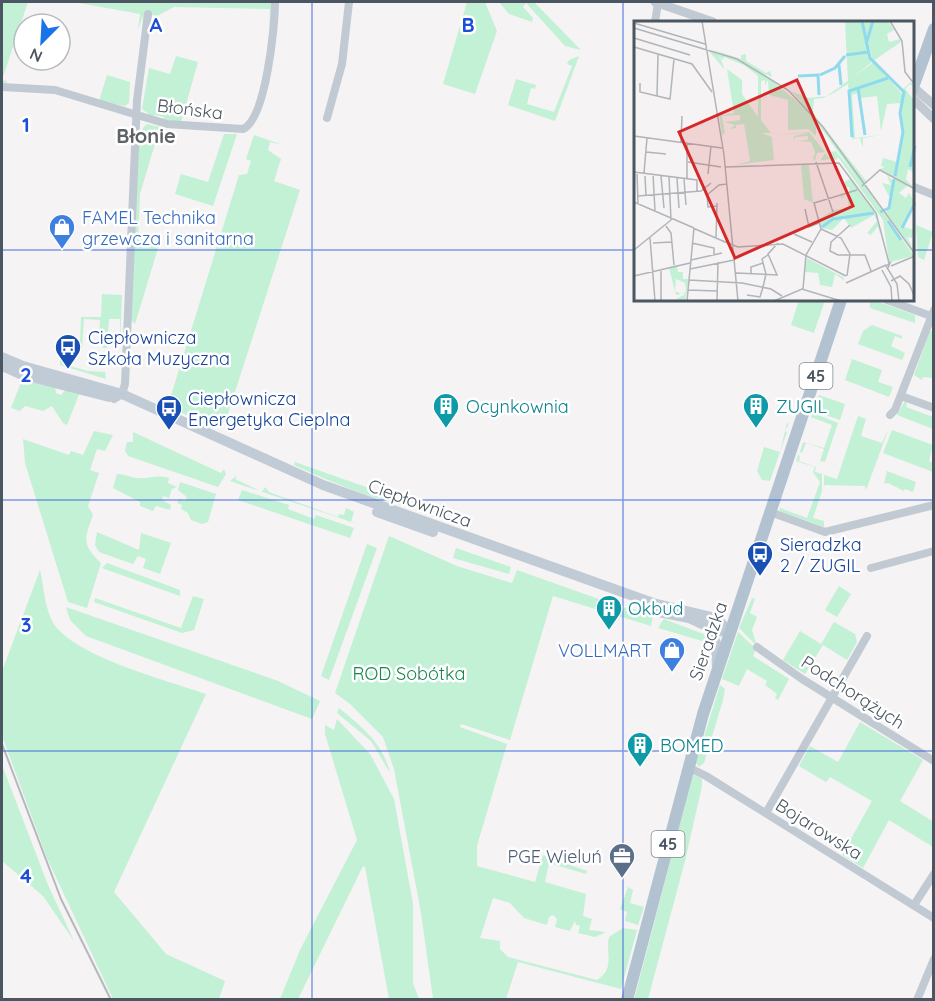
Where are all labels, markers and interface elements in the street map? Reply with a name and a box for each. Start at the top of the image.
north arrow [12,12,72,72]
text: A [150,12,163,37]
text: B [461,12,475,37]
inset map [634,21,914,302]
text: N [26,44,45,67]
street label: Błońska [156,94,224,124]
text: 1 [22,112,30,137]
district label: Błonie [116,123,176,148]
place label: FAMEL Technika grzewcza i sanitarna [82,206,254,250]
shop icon: FAMEL Technika grzewcza i sanitarna [47,212,77,250]
place label: Ciepłownicza Szkoła Muzyczna [88,326,230,370]
bus stop icon: Ciepłownicza Szkoła Muzyczna [53,332,83,370]
text: 2 [20,362,32,387]
road number: 45 [800,363,832,389]
place label: Ciepłownicza Energetyka Cieplna [188,387,350,431]
building icon: Ocynkownia [431,391,461,429]
building icon: ZUGIL [741,391,771,429]
bus stop icon: Ciepłownicza Energetyka Cieplna [154,393,184,431]
place label: Ocynkownia [466,395,569,418]
place label: ZUGIL [776,395,827,418]
street label: Ciepłownicza [365,474,475,532]
place label: Sieradzka 2 / ZUGIL [780,533,862,577]
bus stop icon: Sieradzka 2 / ZUGIL [745,539,775,577]
building icon: Okbud [594,593,624,631]
place label: Okbud [628,597,683,620]
street label: Sieradzka [684,599,732,683]
text: 3 [21,612,31,637]
shop icon: VOLLMART [657,635,687,673]
place label: VOLLMART [558,639,652,662]
street label: Podchorążych [797,650,909,734]
park label: ROD Sobótka [353,662,465,685]
building icon: BOMED [625,730,655,768]
place label: BOMED [660,734,724,757]
street label: Bojarowska [771,793,867,865]
road number: 45 [652,831,684,857]
office icon: PGE Wieluń [607,841,637,879]
place label: PGE Wieluń [508,845,602,868]
text: 4 [20,863,32,888]

